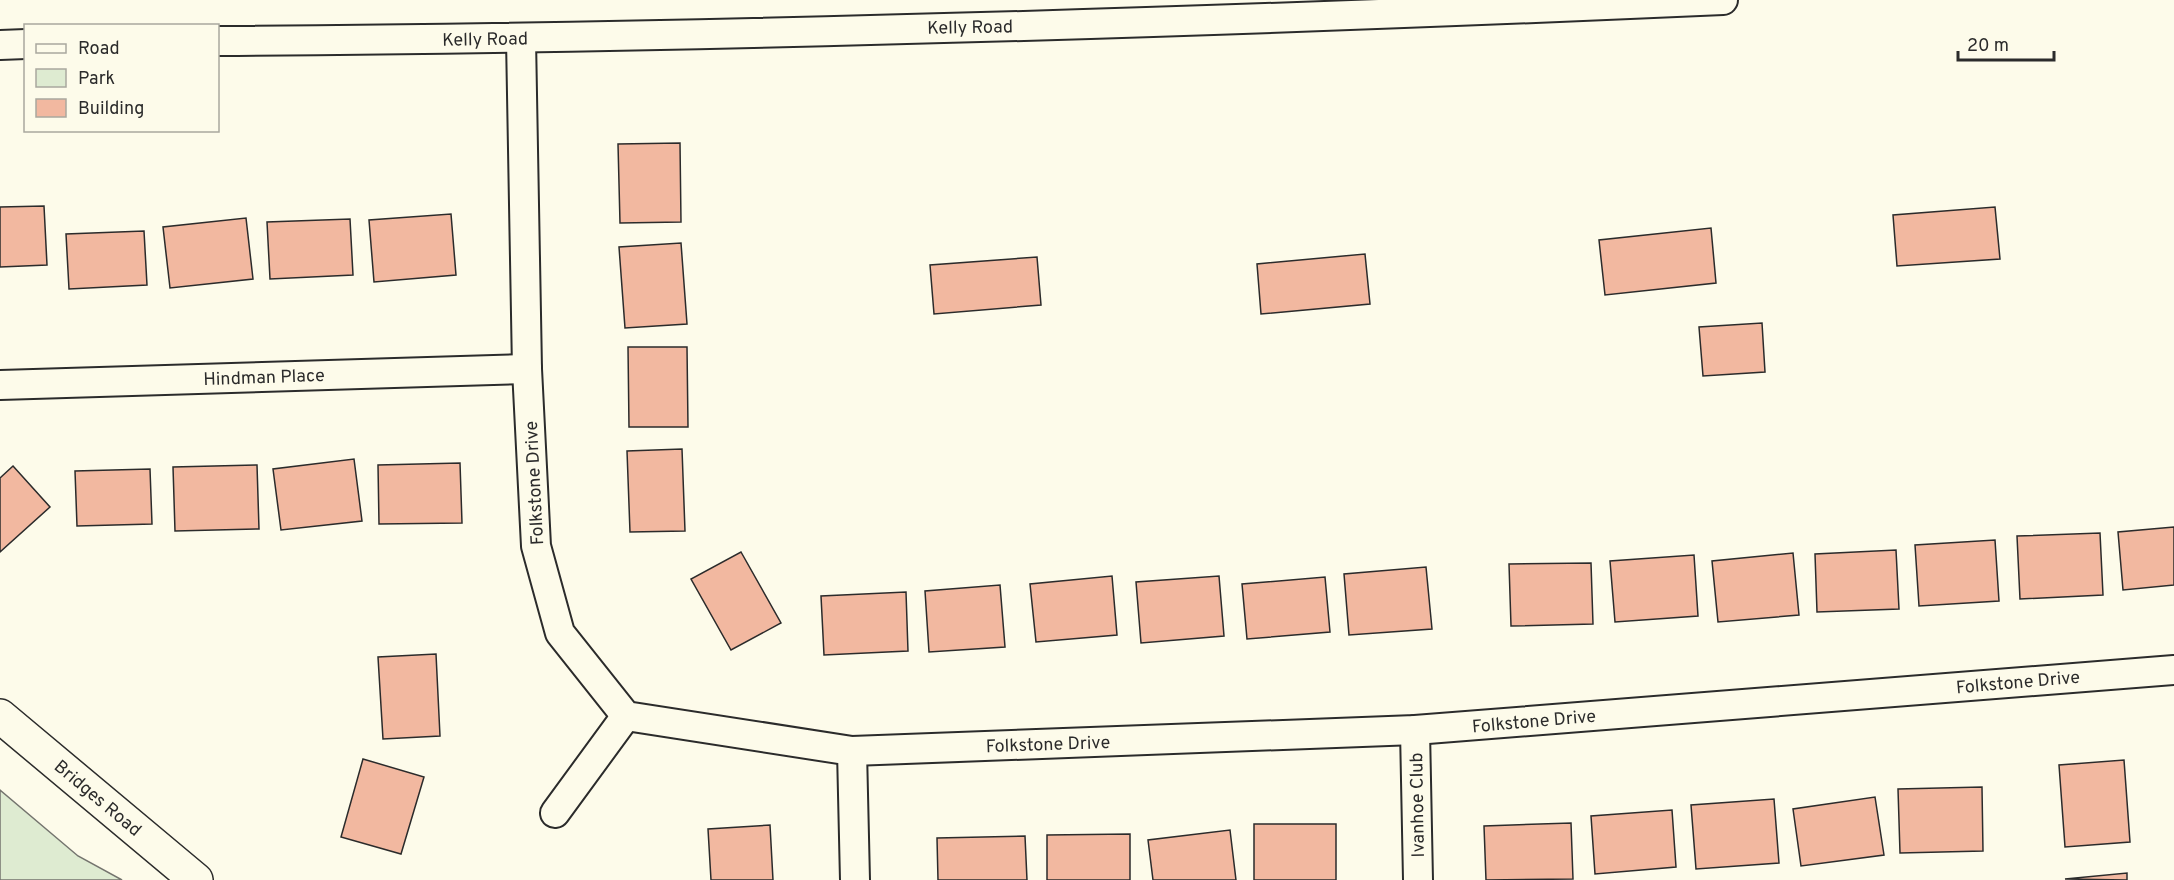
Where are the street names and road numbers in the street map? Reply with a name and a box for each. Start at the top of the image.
street label: Kelly Road [927,16,1013,41]
street label: Kelly Road [442,28,528,53]
street label: Hindman Place [203,365,325,392]
street label: Folkstone Drive [521,420,550,546]
street label: Folkstone Drive [1955,667,2081,700]
street label: Folkstone Drive [1471,706,1597,739]
street label: Folkstone Drive [985,732,1111,759]
street label: Ivanhoe Club [1406,752,1431,858]
street label: Bridges Road [49,756,146,842]

